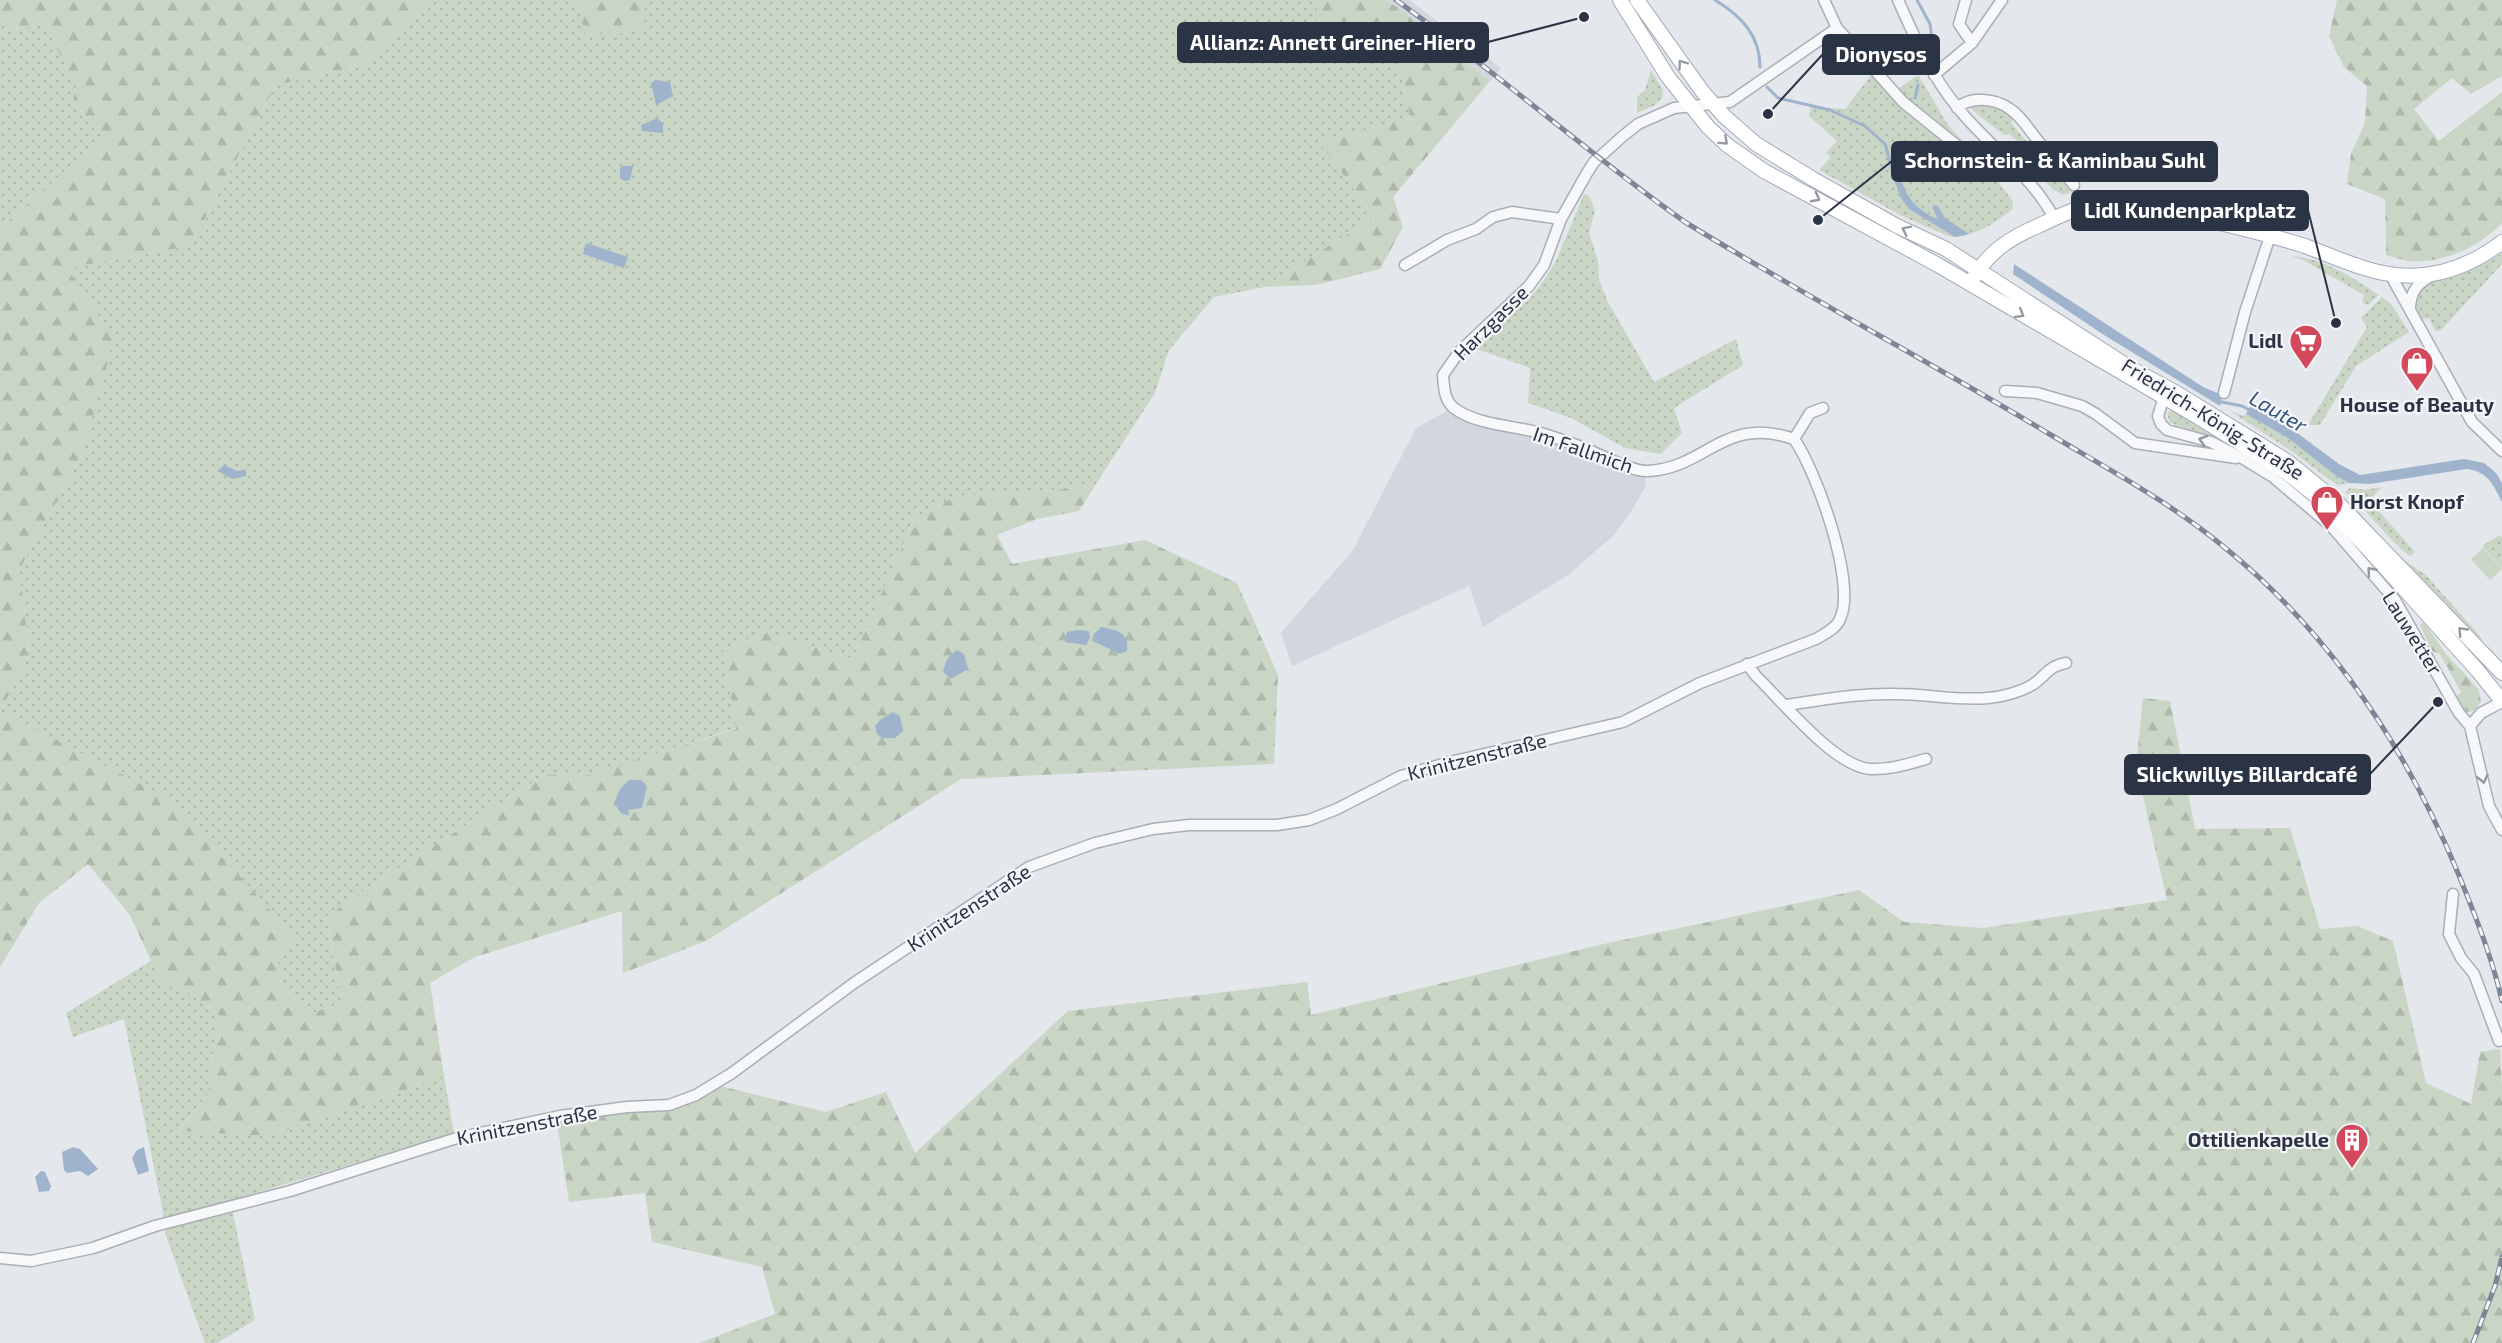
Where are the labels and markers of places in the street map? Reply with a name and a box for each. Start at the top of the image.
callout: Allianz: Annett Greiner-Hiero [1178,23,1488,62]
callout: Dionysos [1823,35,1939,74]
callout: Schornstein- & Kaminbau Suhl [1892,142,2217,181]
callout: Lidl Kundenparkplatz [2072,191,2308,230]
supermarket icon: Lidl [2288,323,2324,370]
place label: Lidl [2248,328,2283,352]
shop icon: House of Beauty [2399,345,2435,392]
place label: House of Beauty [2340,392,2495,417]
shop icon: Horst Knopf [2309,484,2345,531]
place label: Horst Knopf [2350,489,2465,513]
callout: Slickwillys Billardcafé [2125,755,2370,794]
building icon: Ottilienkapelle [2334,1122,2370,1169]
place label: Ottilienkapelle [2188,1127,2329,1151]

